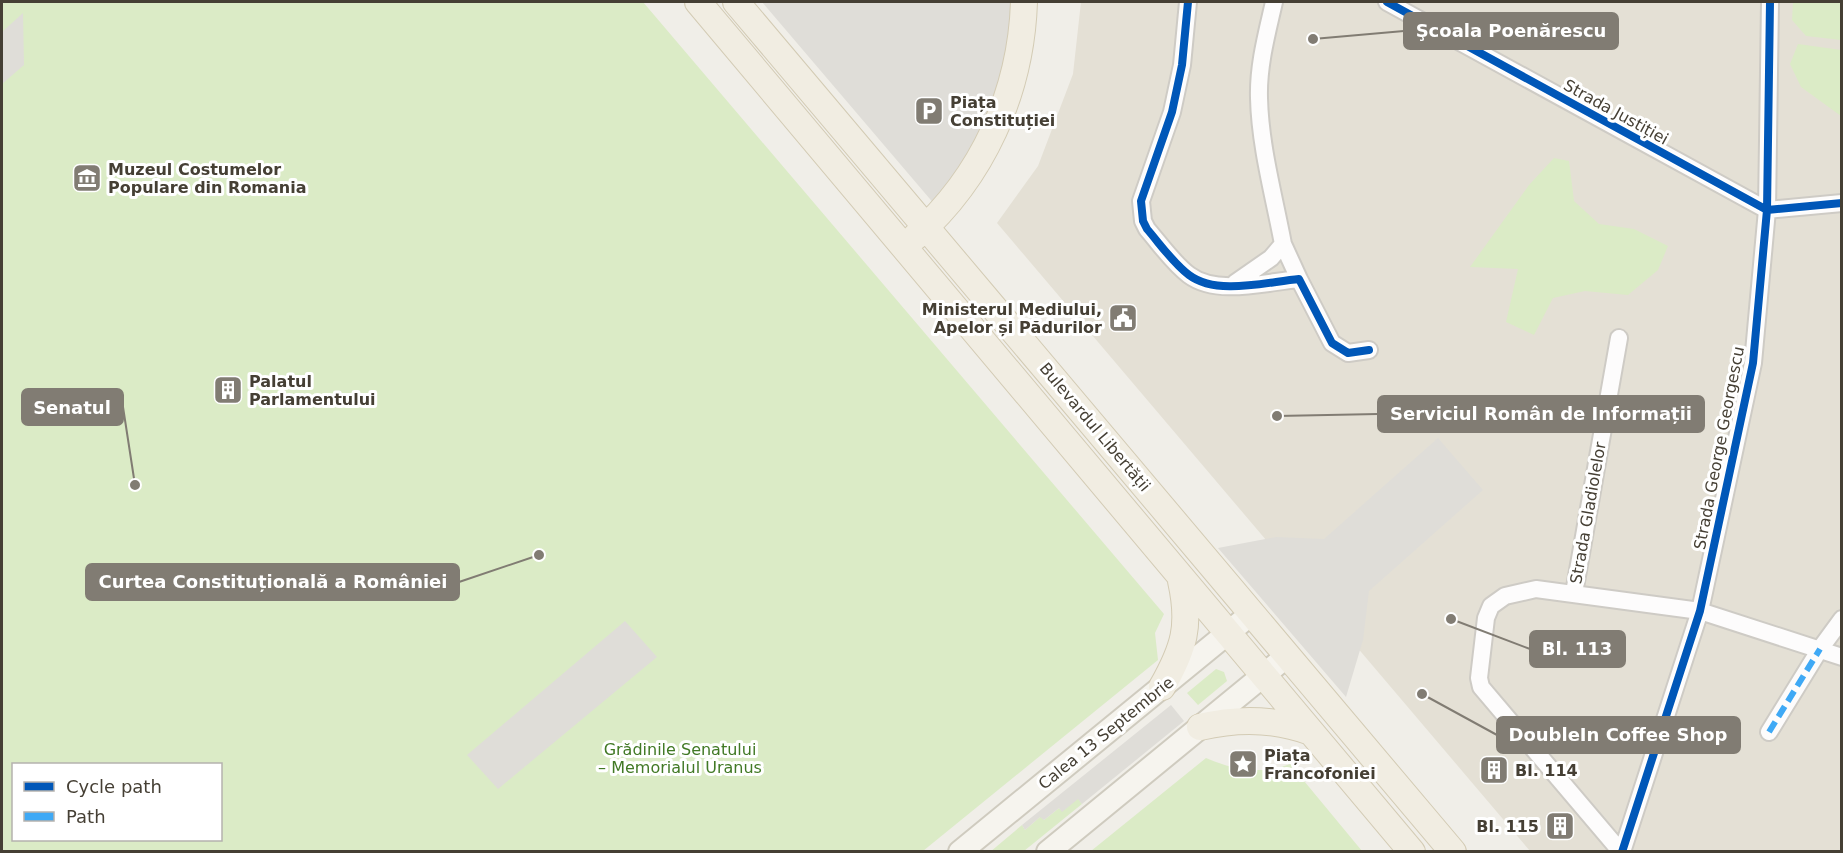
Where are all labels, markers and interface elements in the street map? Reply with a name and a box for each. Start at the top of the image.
callout: Şcoala Poenărescu [1404,13,1618,49]
text: Şcoala Poenărescu [1416,20,1606,41]
street label: Strada Justiției [1560,75,1672,149]
place label: Piața Constituției [950,93,1055,130]
parking icon: Piața Constituției [913,95,945,127]
place label: Muzeul Costumelor Populare din Romania [108,160,307,197]
museum icon: Muzeul Costumelor Populare din Romania [71,162,103,194]
place label: Ministerul Mediului, Apelor și Pădurilor [922,300,1102,337]
public building icon: Ministerul Mediului, Apelor și Pădurilor [1107,302,1139,334]
street label: Strada George Georgescu [1690,345,1748,551]
street label: Bulevardul Libertății [1036,359,1154,495]
place label: Palatul Parlamentului [249,372,376,409]
building icon: Palatul Parlamentului [212,374,244,406]
callout: Senatul [22,389,123,425]
callout: Serviciul Român de Informații [1378,396,1704,432]
text: Senatul [33,397,111,418]
text: Serviciul Român de Informații [1390,403,1692,424]
street label: Strada Gladiolelor [1566,440,1610,586]
callout: Curtea Constituțională a României [86,564,459,600]
text: Curtea Constituțională a României [98,571,448,592]
callout: Bl. 113 [1530,631,1625,667]
text: Bl. 113 [1542,638,1612,659]
street label: Calea 13 Septembrie [1035,673,1177,793]
callout: DoubleIn Coffee Shop [1497,717,1740,753]
text: DoubleIn Coffee Shop [1508,724,1728,745]
park label: Grădinile Senatului – Memorialul Uranus [598,740,762,777]
place label: Piața Francofoniei [1264,746,1376,783]
place icon: Piața Francofoniei [1227,748,1259,780]
building icon: Bl. 114 [1478,754,1510,786]
place label: Bl. 114 [1515,761,1578,780]
legend [12,763,222,841]
text: Cycle path [66,776,162,797]
text: Path [66,806,106,827]
building icon: Bl. 115 [1544,810,1576,842]
place label: Bl. 115 [1476,817,1539,836]

